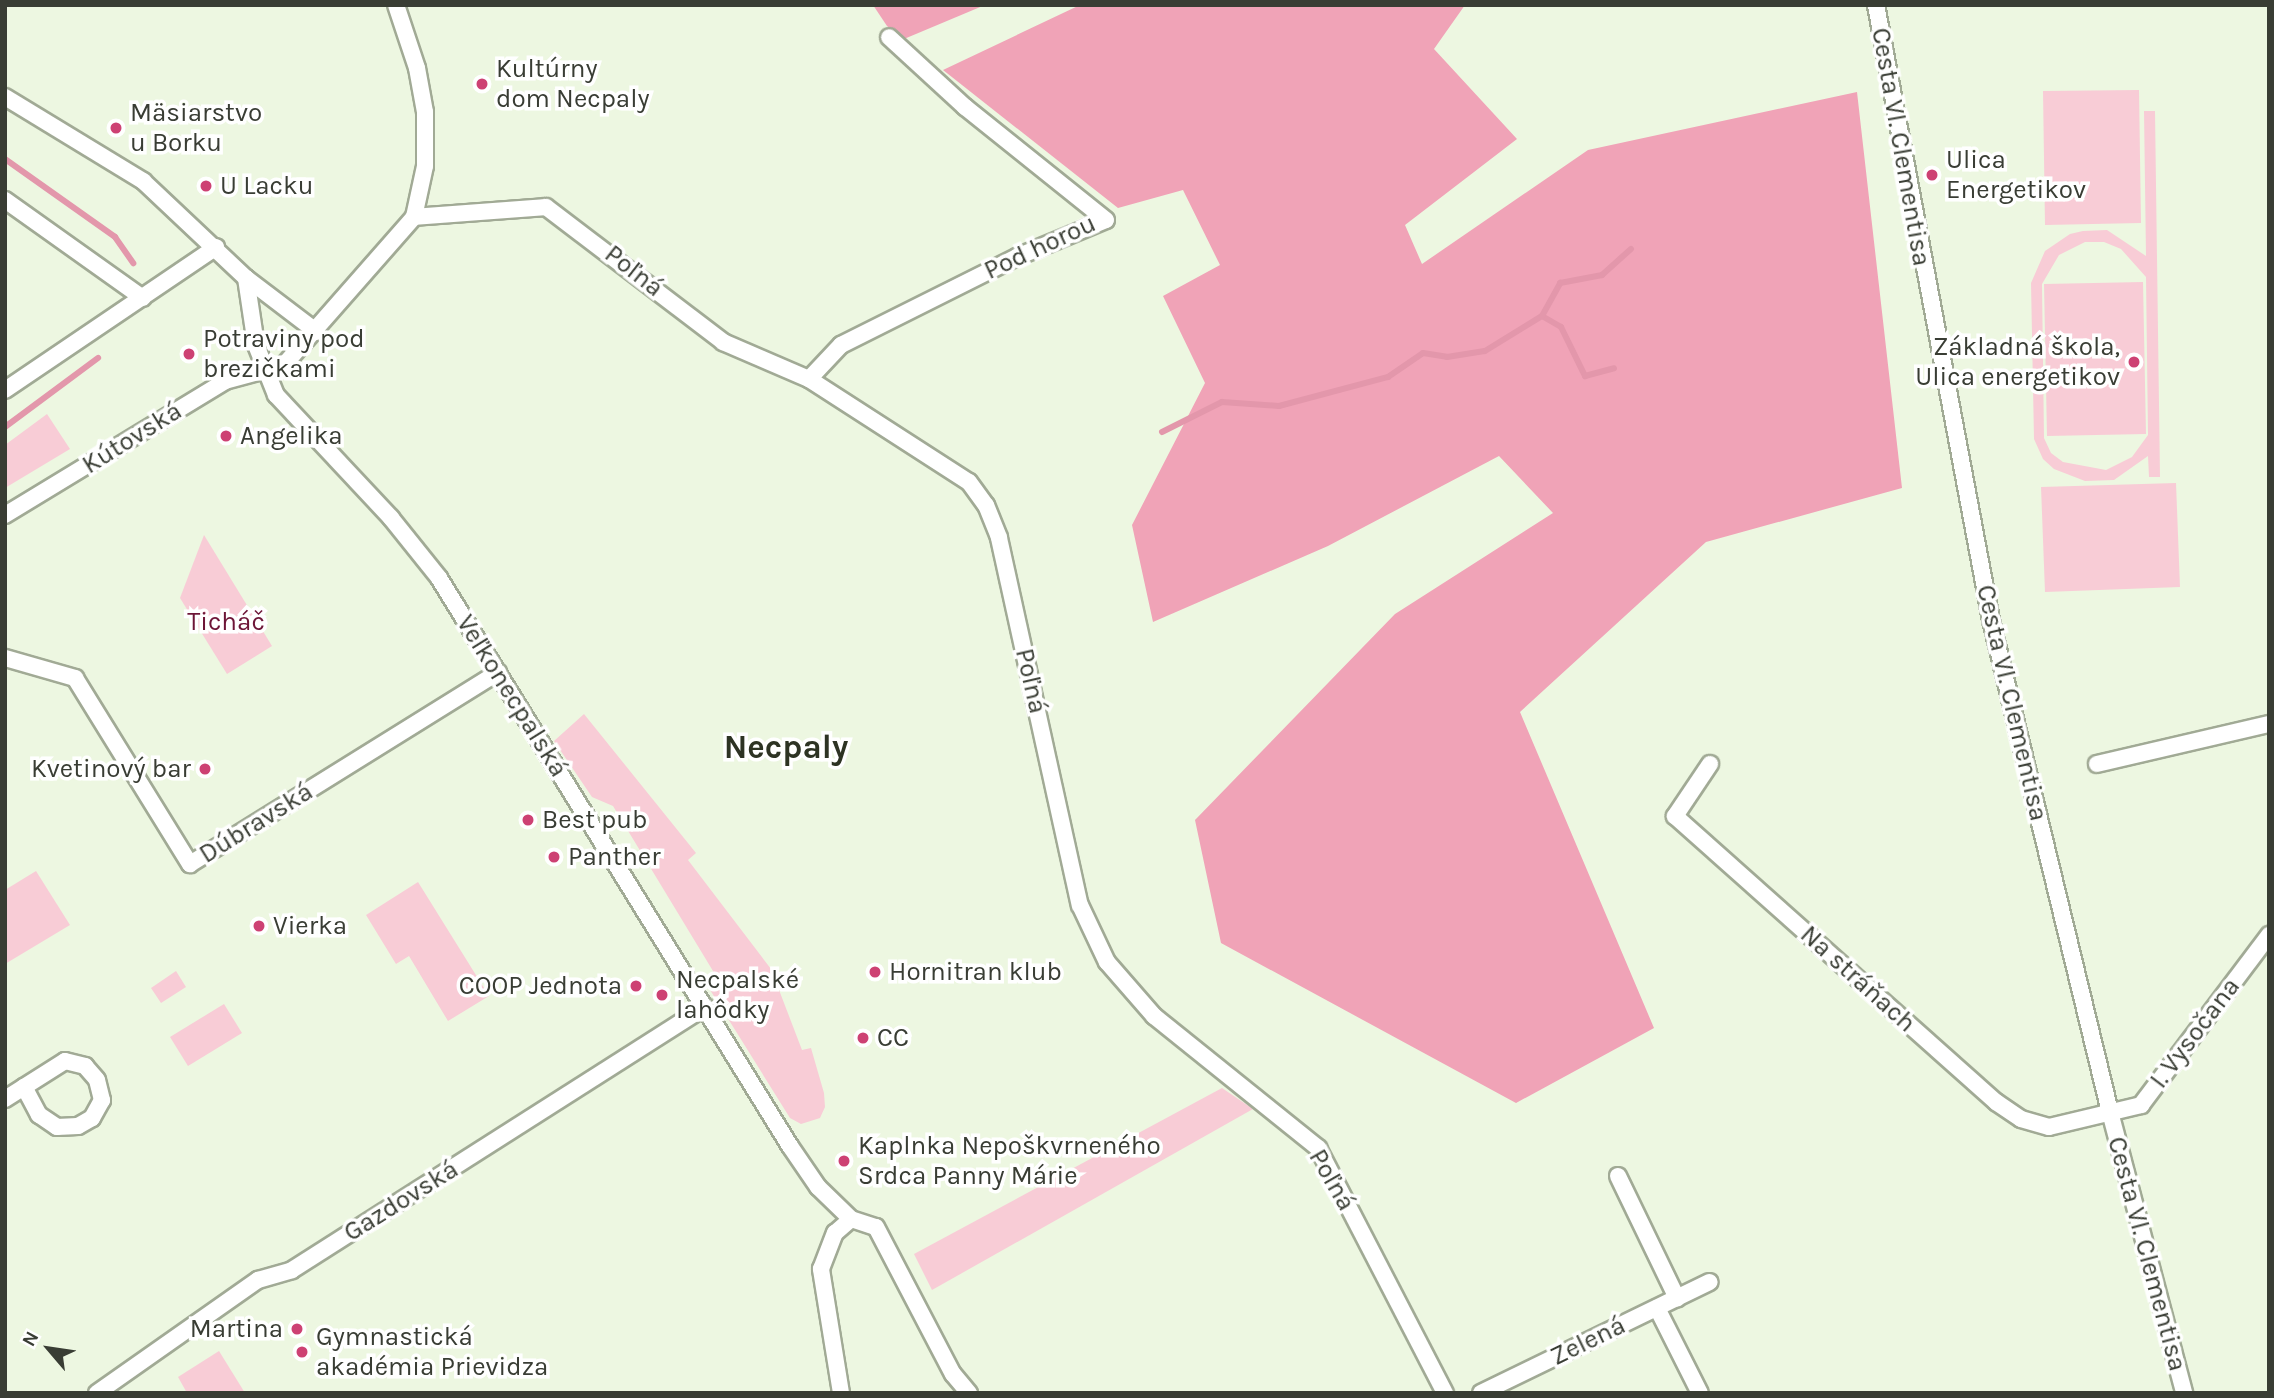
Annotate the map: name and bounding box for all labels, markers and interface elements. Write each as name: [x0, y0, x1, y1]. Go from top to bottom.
street label: Cesta Vl. Clementisa: [1865, 25, 1937, 269]
place label: Kultúrny dom Necpaly: [496, 53, 650, 114]
marker: Kultúrny dom Necpaly: [474, 76, 490, 92]
place label: Mäsiarstvo u Borku: [130, 97, 262, 158]
marker: Mäsiarstvo u Borku: [108, 120, 124, 136]
place label: Ulica Energetikov: [1946, 144, 2086, 206]
marker: Ulica Energetikov: [1924, 167, 1940, 183]
place label: U Lacku: [220, 170, 313, 202]
marker: U Lacku: [198, 178, 214, 194]
street label: Pod horou: [979, 208, 1101, 286]
street label: Poľná: [598, 238, 670, 304]
place label: Potraviny pod brezičkami: [203, 323, 365, 384]
place label: Základná škola, Ulica energetikov: [1915, 331, 2120, 392]
marker: Potraviny pod brezičkami: [181, 346, 197, 362]
marker: Základná škola, Ulica energetikov: [2126, 354, 2142, 370]
street label: Kútovská: [77, 395, 187, 481]
place label: Angelika: [240, 420, 343, 452]
marker: Angelika: [218, 428, 234, 444]
street label: Cesta Vl. Clementisa: [1970, 582, 2054, 824]
park label: Ticháč: [187, 606, 265, 638]
street label: Veľkonecpalská: [450, 609, 574, 783]
street label: Poľná: [1008, 645, 1054, 717]
district label: Necpaly: [724, 728, 848, 768]
place label: Kvetinový bar: [31, 753, 191, 785]
marker: Kvetinový bar: [197, 761, 213, 777]
street label: Dúbravská: [194, 776, 318, 870]
place label: Best pub: [542, 804, 647, 836]
marker: Best pub: [520, 812, 536, 828]
place label: Panther: [568, 841, 661, 873]
marker: Panther: [546, 849, 562, 865]
place label: Vierka: [273, 910, 347, 942]
marker: Vierka: [251, 918, 267, 934]
street label: Na stráňach: [1794, 919, 1922, 1039]
place label: Hornitran klub: [889, 956, 1062, 988]
place label: Necpalské lahôdky: [676, 964, 799, 1026]
marker: Hornitran klub: [867, 964, 883, 980]
place label: COOP Jednota: [459, 970, 622, 1002]
street label: I. Vysočana: [2143, 972, 2247, 1094]
marker: COOP Jednota: [628, 978, 644, 994]
marker: Necpalské lahôdky: [654, 987, 670, 1003]
place label: CC: [877, 1022, 909, 1054]
marker: CC: [855, 1030, 871, 1046]
place label: Kaplnka Nepoškvrneného Srdca Panny Márie: [858, 1130, 1161, 1192]
street label: Cesta Vl. Clementisa: [2101, 1133, 2193, 1375]
street label: Poľná: [1302, 1144, 1362, 1216]
marker: Kaplnka Nepoškvrneného Srdca Panny Márie: [836, 1153, 852, 1169]
street label: Gazdovská: [338, 1154, 464, 1248]
street label: Zelená: [1545, 1310, 1631, 1372]
place label: Martina: [190, 1313, 283, 1345]
north arrow: [14, 1314, 84, 1384]
marker: Martina: [289, 1321, 305, 1337]
place label: Gymnastická akadémia Prievidza: [316, 1321, 548, 1382]
text: N: [18, 1328, 44, 1350]
marker: Gymnastická akadémia Prievidza: [294, 1344, 310, 1360]

